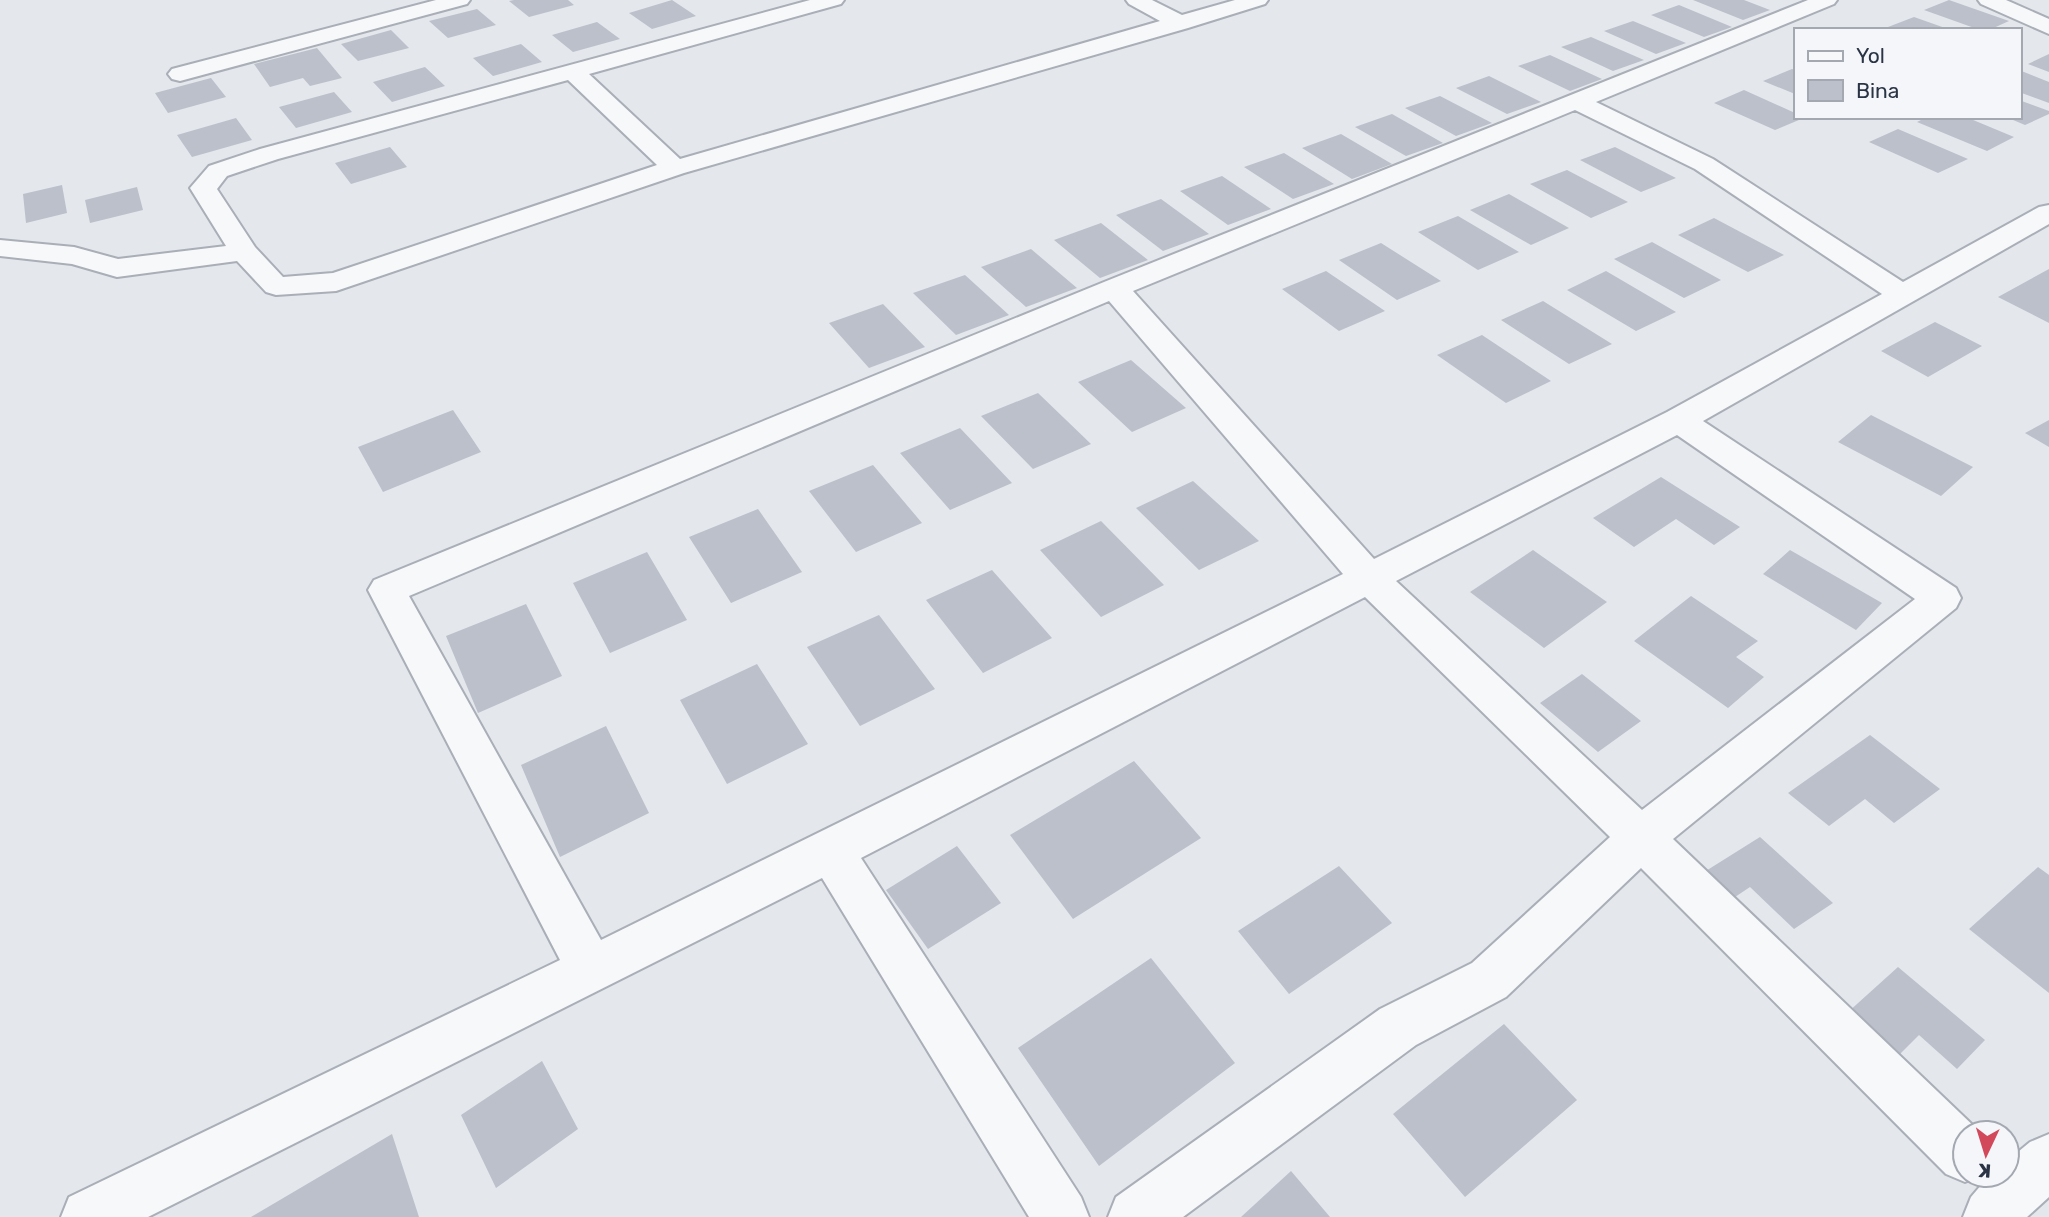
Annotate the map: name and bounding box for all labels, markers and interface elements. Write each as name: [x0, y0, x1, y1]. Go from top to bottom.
legend: [1794, 28, 2021, 119]
text: Yol: [1856, 43, 1885, 68]
text: Bina: [1856, 78, 1899, 103]
north arrow: [1951, 1119, 2021, 1189]
text: K: [1977, 1159, 1992, 1182]

